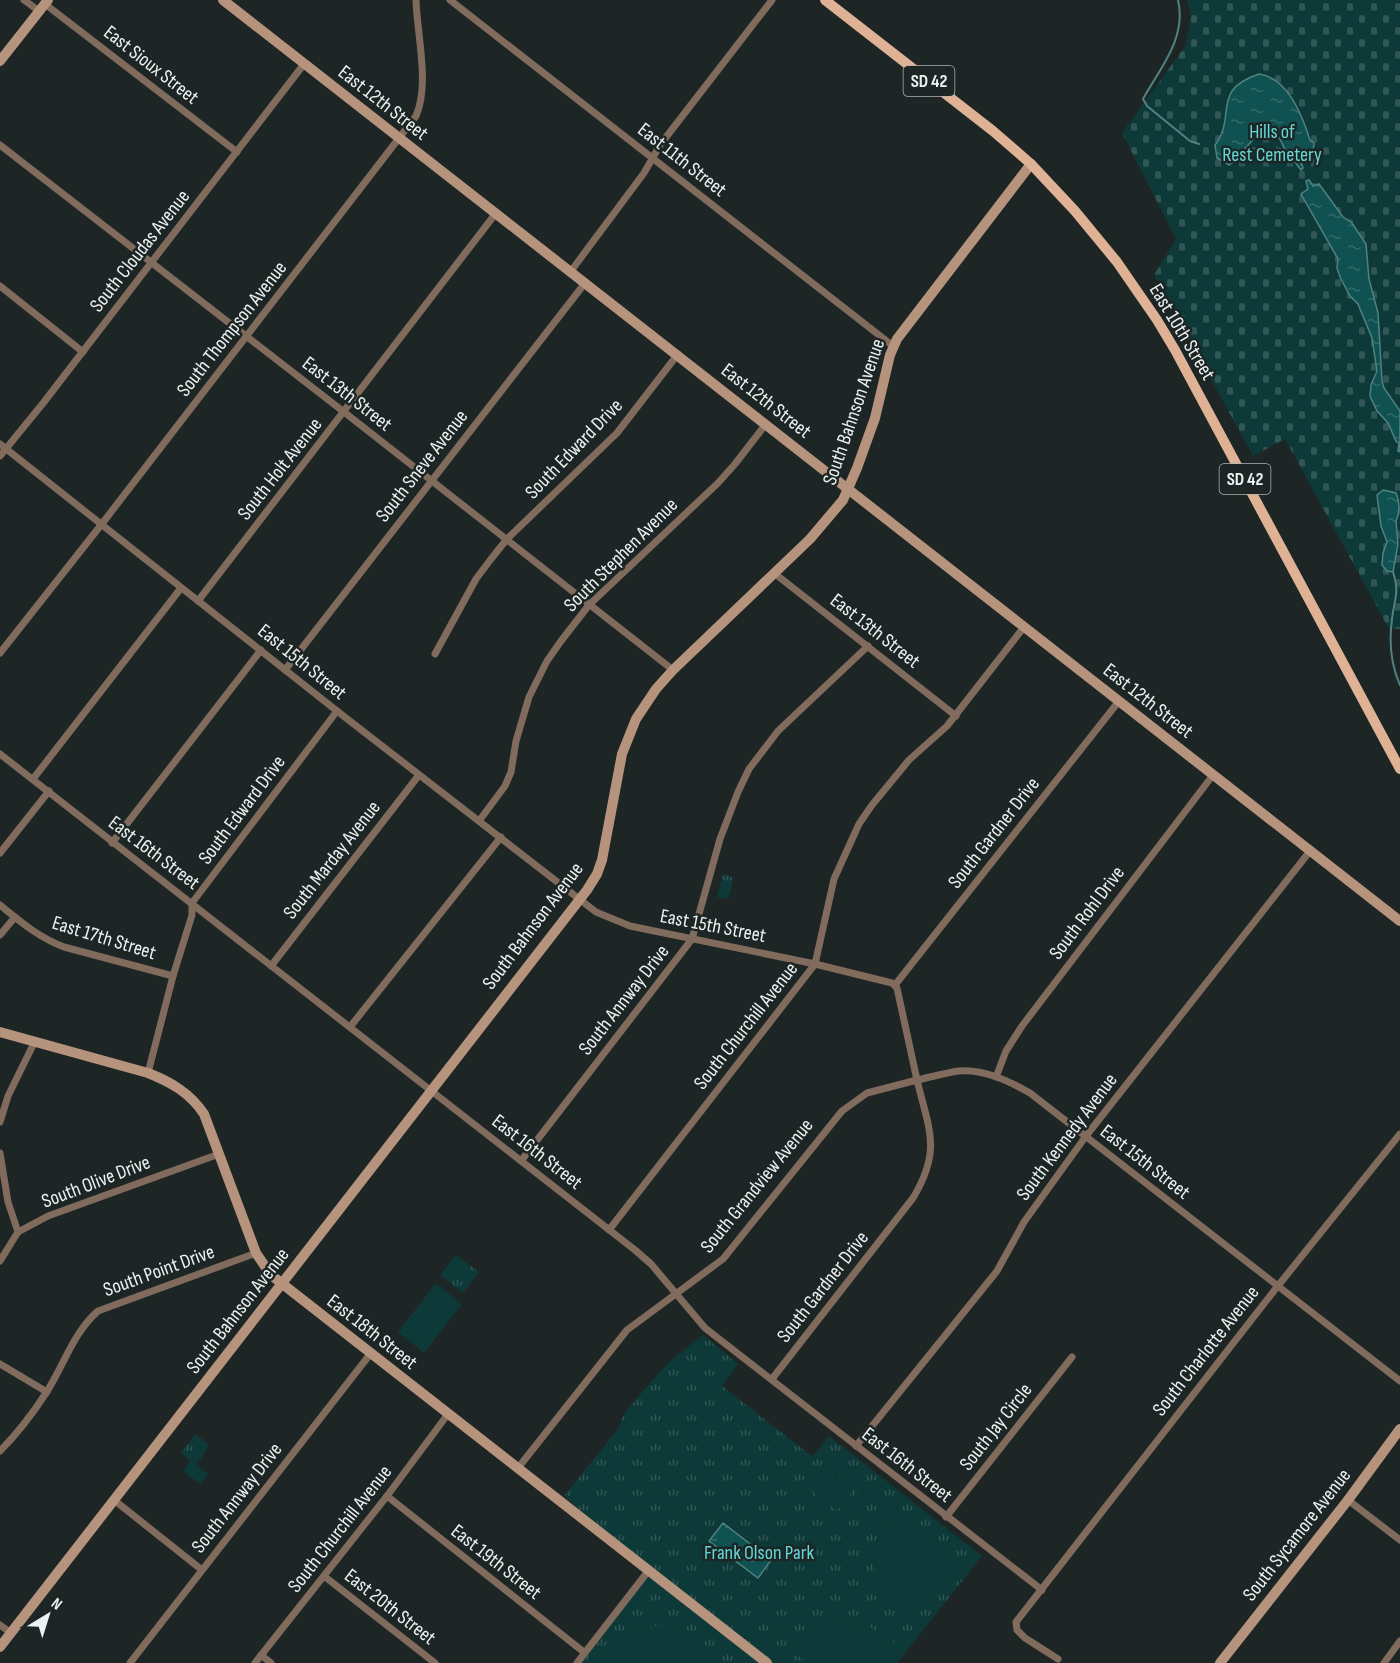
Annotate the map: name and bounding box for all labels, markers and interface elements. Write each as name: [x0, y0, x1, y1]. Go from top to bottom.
street label: East Sioux Street: [99, 20, 203, 110]
street label: East 12th Street: [333, 60, 433, 146]
road number: SD 42: [904, 66, 954, 96]
street label: East 11th Street: [633, 118, 731, 202]
park label: Hills of Rest Cemetery: [1222, 120, 1322, 167]
street label: South Cloudas Avenue: [85, 185, 195, 317]
street label: South Thompson Avenue: [172, 257, 292, 401]
street label: East 10th Street: [1144, 280, 1220, 384]
street label: South Bahnson Avenue: [818, 336, 890, 488]
street label: East 13th Street: [297, 351, 397, 437]
street label: East 12th Street: [716, 358, 816, 444]
street label: South Edward Drive: [520, 394, 628, 504]
street label: South Sneve Avenue: [371, 405, 473, 527]
street label: South Holt Avenue: [233, 413, 327, 525]
road number: SD 42: [1220, 464, 1270, 494]
street label: South Stephen Avenue: [559, 493, 683, 617]
street label: East 13th Street: [825, 588, 925, 674]
street label: East 15th Street: [253, 619, 351, 705]
street label: East 12th Street: [1098, 658, 1198, 744]
street label: South Edward Drive: [193, 751, 291, 869]
street label: South Gardner Drive: [943, 772, 1045, 894]
street label: South Marday Avenue: [278, 796, 386, 924]
street label: East 16th Street: [104, 811, 204, 895]
street label: South Bahnson Avenue: [477, 858, 589, 994]
street label: South Rohl Drive: [1044, 862, 1130, 964]
street label: East 15th Street: [658, 904, 768, 948]
street label: East 17th Street: [49, 911, 159, 965]
street label: South Annway Drive: [573, 940, 675, 1060]
street label: South Churchill Avenue: [689, 958, 803, 1094]
street label: South Kennedy Avenue: [1011, 1069, 1123, 1205]
street label: East 16th Street: [487, 1109, 587, 1195]
street label: South Grandview Avenue: [695, 1114, 819, 1258]
street label: East 15th Street: [1095, 1120, 1195, 1204]
street label: South Olive Drive: [38, 1150, 154, 1214]
street label: South Gardner Drive: [772, 1226, 874, 1348]
street label: South Point Drive: [100, 1240, 218, 1302]
street label: South Bahnson Avenue: [181, 1243, 295, 1379]
street label: South Charlotte Avenue: [1148, 1281, 1264, 1421]
street label: East 18th Street: [322, 1289, 422, 1375]
street label: South Jay Circle: [954, 1379, 1038, 1475]
street label: East 16th Street: [857, 1422, 957, 1508]
street label: South Annway Drive: [186, 1438, 288, 1558]
street label: South Churchill Avenue: [283, 1461, 397, 1597]
street label: South Sycamore Avenue: [1238, 1464, 1356, 1606]
street label: East 19th Street: [446, 1519, 546, 1605]
park label: Frank Olson Park: [704, 1541, 814, 1565]
street label: East 20th Street: [340, 1564, 440, 1650]
north arrow: [18, 1585, 78, 1645]
text: N: [47, 1594, 66, 1614]

